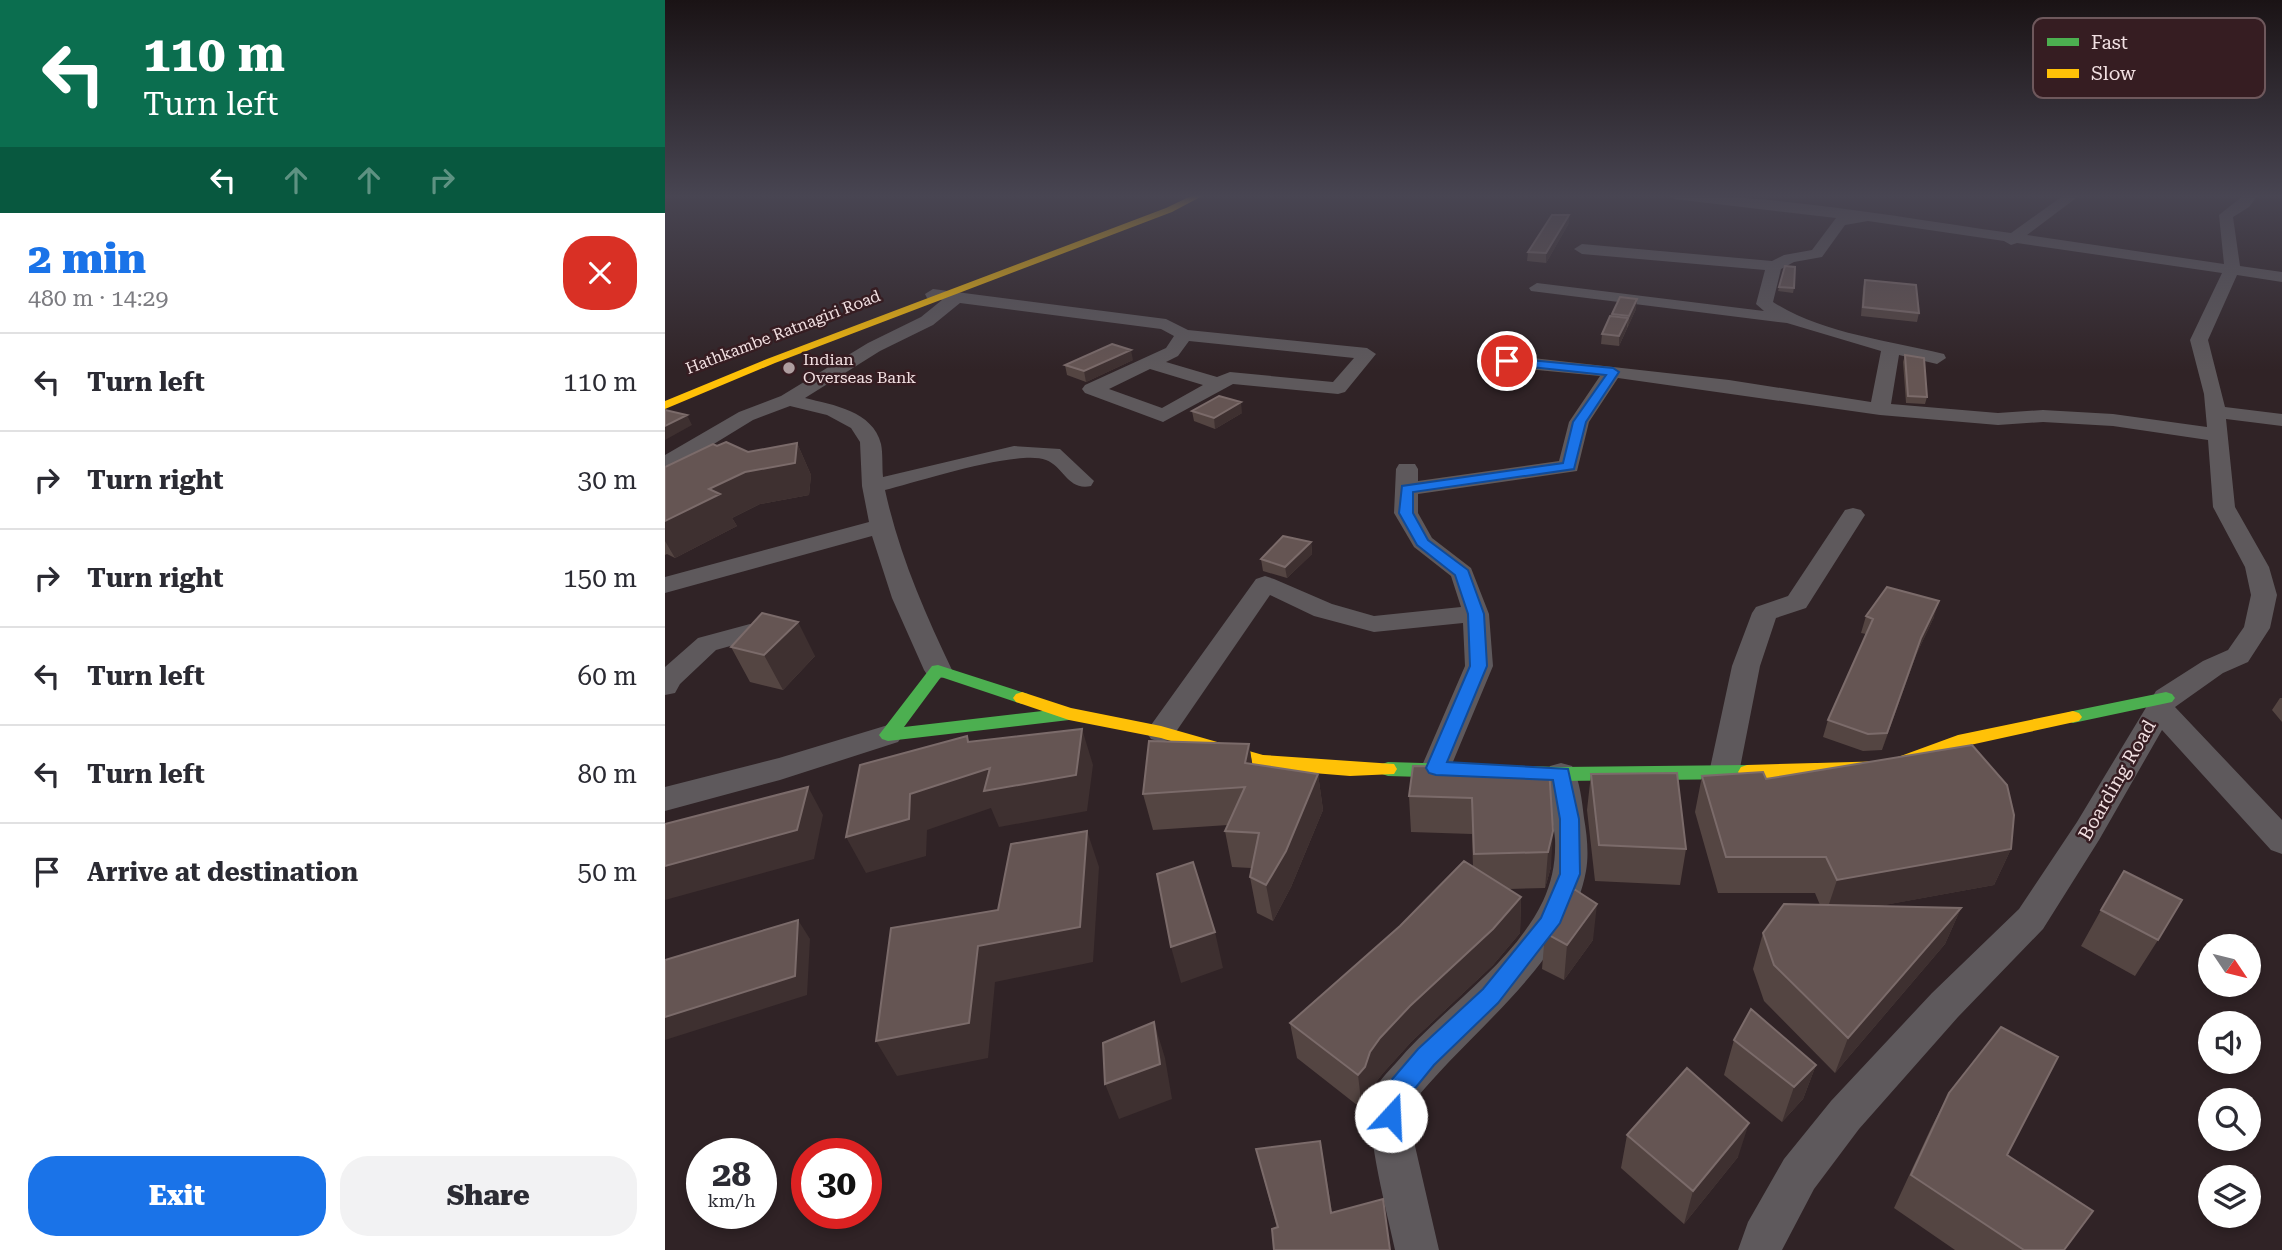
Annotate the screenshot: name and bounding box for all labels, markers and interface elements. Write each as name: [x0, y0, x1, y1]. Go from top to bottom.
legend: [2033, 18, 2265, 98]
text: 110 m: [143, 26, 285, 83]
icon: left: [28, 28, 119, 119]
text: Fast: [2091, 31, 2128, 54]
text: Slow: [2091, 62, 2136, 85]
text: Turn left: [143, 85, 278, 123]
icon: left: [204, 161, 242, 199]
icon: ahead: [277, 161, 315, 199]
icon: ahead: [350, 161, 388, 199]
icon: right: [423, 161, 461, 199]
text: 2 min: [28, 234, 146, 283]
button: close: [563, 236, 637, 310]
text: 480 m · 14:29: [28, 285, 168, 312]
street label: Hathkambe Ratnagiri Road: [683, 286, 883, 378]
pin: [1477, 331, 1537, 391]
icon: arrive: [1488, 342, 1526, 380]
place label: Indian Overseas Bank: [803, 350, 916, 387]
marker: Indian Overseas Bank: [781, 360, 797, 376]
icon: left: [28, 363, 66, 401]
text: Turn left: [87, 367, 205, 397]
text: 110 m: [563, 367, 637, 397]
icon: right: [28, 461, 66, 499]
text: Turn right: [87, 465, 223, 495]
text: 30 m: [578, 465, 637, 495]
icon: right: [28, 559, 66, 597]
text: Turn right: [87, 563, 223, 593]
text: 150 m: [563, 563, 637, 593]
icon: left: [28, 657, 66, 695]
text: Turn left: [87, 661, 205, 691]
text: 60 m: [578, 661, 637, 691]
street label: Boarding Road: [2073, 716, 2161, 844]
icon: left: [28, 755, 66, 793]
text: Turn left: [87, 759, 205, 789]
text: 80 m: [578, 759, 637, 789]
icon: arrive: [28, 853, 66, 891]
text: Arrive at destination: [87, 857, 358, 887]
text: 50 m: [578, 857, 637, 887]
north arrow: [2198, 934, 2261, 998]
map controls: [2198, 934, 2261, 1228]
button: sound: [2198, 1011, 2261, 1074]
position arrow: [1354, 1079, 1428, 1153]
button: search: [2198, 1088, 2261, 1151]
speed limit sign: 30: [791, 1138, 882, 1229]
text: 28: [712, 1154, 751, 1195]
button: Exit: [28, 1156, 326, 1236]
button: Share: [340, 1156, 637, 1236]
button: layers: [2198, 1165, 2261, 1228]
text: km/h: [707, 1190, 756, 1211]

